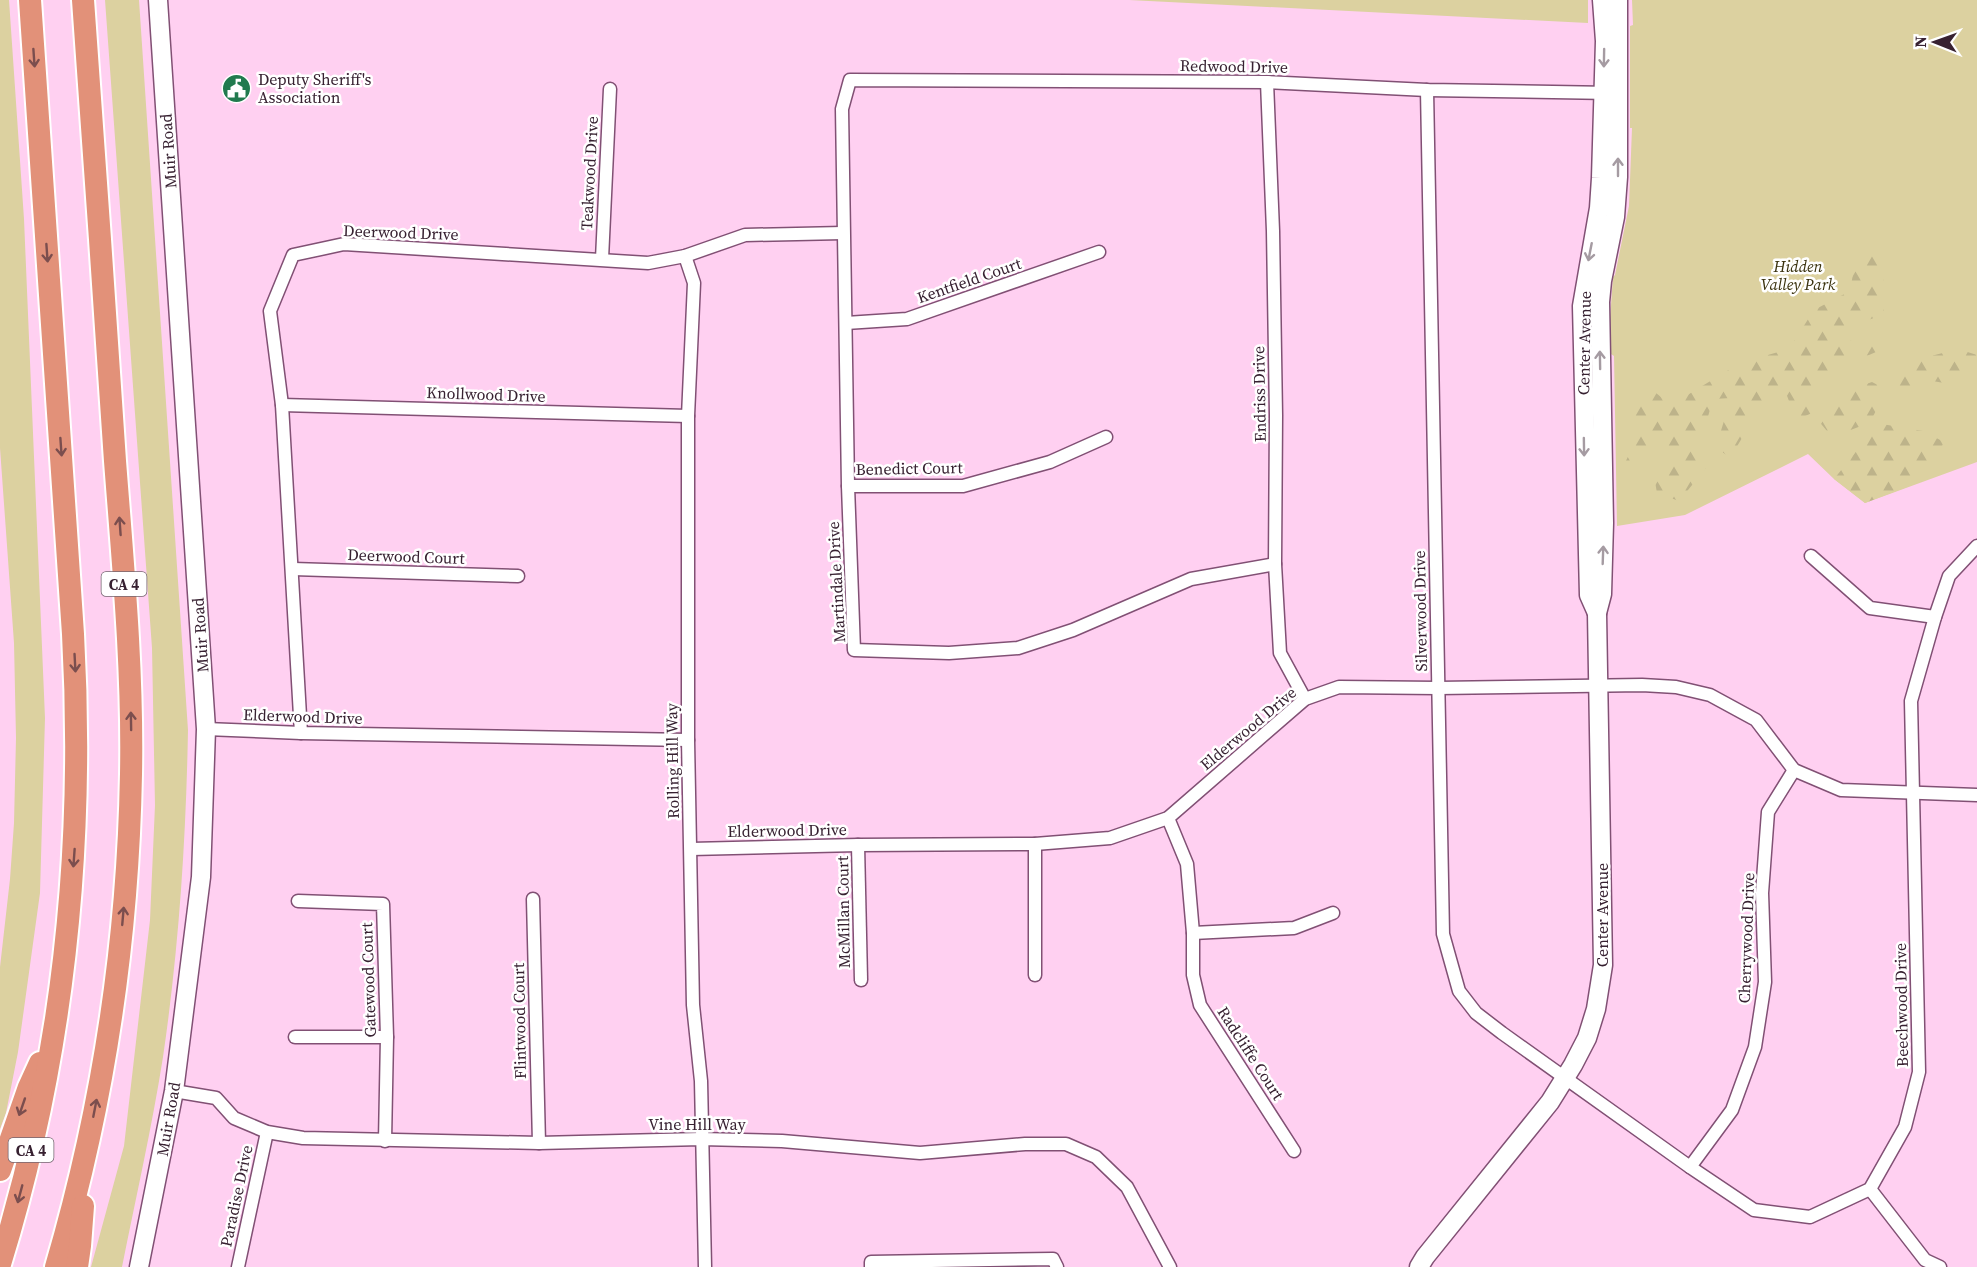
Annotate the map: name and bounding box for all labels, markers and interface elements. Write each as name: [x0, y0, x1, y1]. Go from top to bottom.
north arrow: [1905, 12, 1965, 72]
text: N: [1909, 35, 1931, 48]
one-way arrow: [28, 48, 39, 68]
one-way arrow: [1598, 48, 1610, 68]
street label: Redwood Drive: [1180, 54, 1288, 78]
place label: Deputy Sheriff's Association: [258, 68, 371, 108]
public building icon: Deputy Sheriff's Association: [221, 72, 253, 104]
street label: Muir Road: [154, 113, 182, 189]
street label: Teakwood Drive: [575, 115, 603, 231]
one-way arrow: [1612, 157, 1624, 177]
street label: Deerwood Drive: [343, 219, 459, 245]
one-way arrow: [42, 242, 53, 262]
one-way arrow: [1584, 242, 1595, 262]
street label: Kentfield Court: [914, 252, 1025, 308]
park label: Hidden Valley Park: [1761, 255, 1836, 295]
street label: Center Avenue: [1572, 291, 1596, 395]
street label: Endriss Drive: [1247, 346, 1271, 442]
one-way arrow: [1594, 351, 1606, 371]
street label: Knollwood Drive: [426, 381, 546, 407]
one-way arrow: [1578, 436, 1590, 456]
one-way arrow: [55, 437, 66, 457]
street label: Benedict Court: [855, 456, 963, 480]
one-way arrow: [114, 517, 125, 537]
street label: Martindale Drive: [822, 521, 850, 643]
street label: Deerwood Court: [347, 543, 466, 569]
one-way arrow: [1598, 546, 1609, 566]
street label: Silverwood Drive: [1408, 550, 1432, 672]
road number: CA 4: [102, 572, 146, 596]
street label: Muir Road: [186, 597, 214, 673]
one-way arrow: [69, 652, 80, 672]
street label: Elderwood Drive: [1195, 681, 1301, 775]
street label: Rolling Hill Way: [660, 702, 684, 819]
street label: Elderwood Drive: [243, 703, 363, 729]
one-way arrow: [125, 711, 137, 731]
street label: Elderwood Drive: [727, 818, 847, 842]
one-way arrow: [68, 847, 79, 867]
street label: McMillan Court: [831, 855, 855, 968]
street label: Center Avenue: [1591, 863, 1613, 967]
street label: Cherrywood Drive: [1733, 872, 1759, 1004]
one-way arrow: [118, 906, 129, 926]
street label: Gatewood Court: [355, 921, 381, 1038]
street label: Beechwood Drive: [1889, 943, 1913, 1067]
street label: Flintwood Court: [507, 962, 531, 1079]
street label: Radcliffe Court: [1213, 1002, 1290, 1105]
street label: Muir Road: [151, 1080, 185, 1158]
one-way arrow: [15, 1097, 26, 1116]
one-way arrow: [90, 1099, 101, 1119]
street label: Vine Hill Way: [648, 1113, 746, 1135]
road number: CA 4: [9, 1138, 54, 1162]
street label: Paradise Drive: [214, 1143, 258, 1249]
one-way arrow: [13, 1185, 25, 1204]

